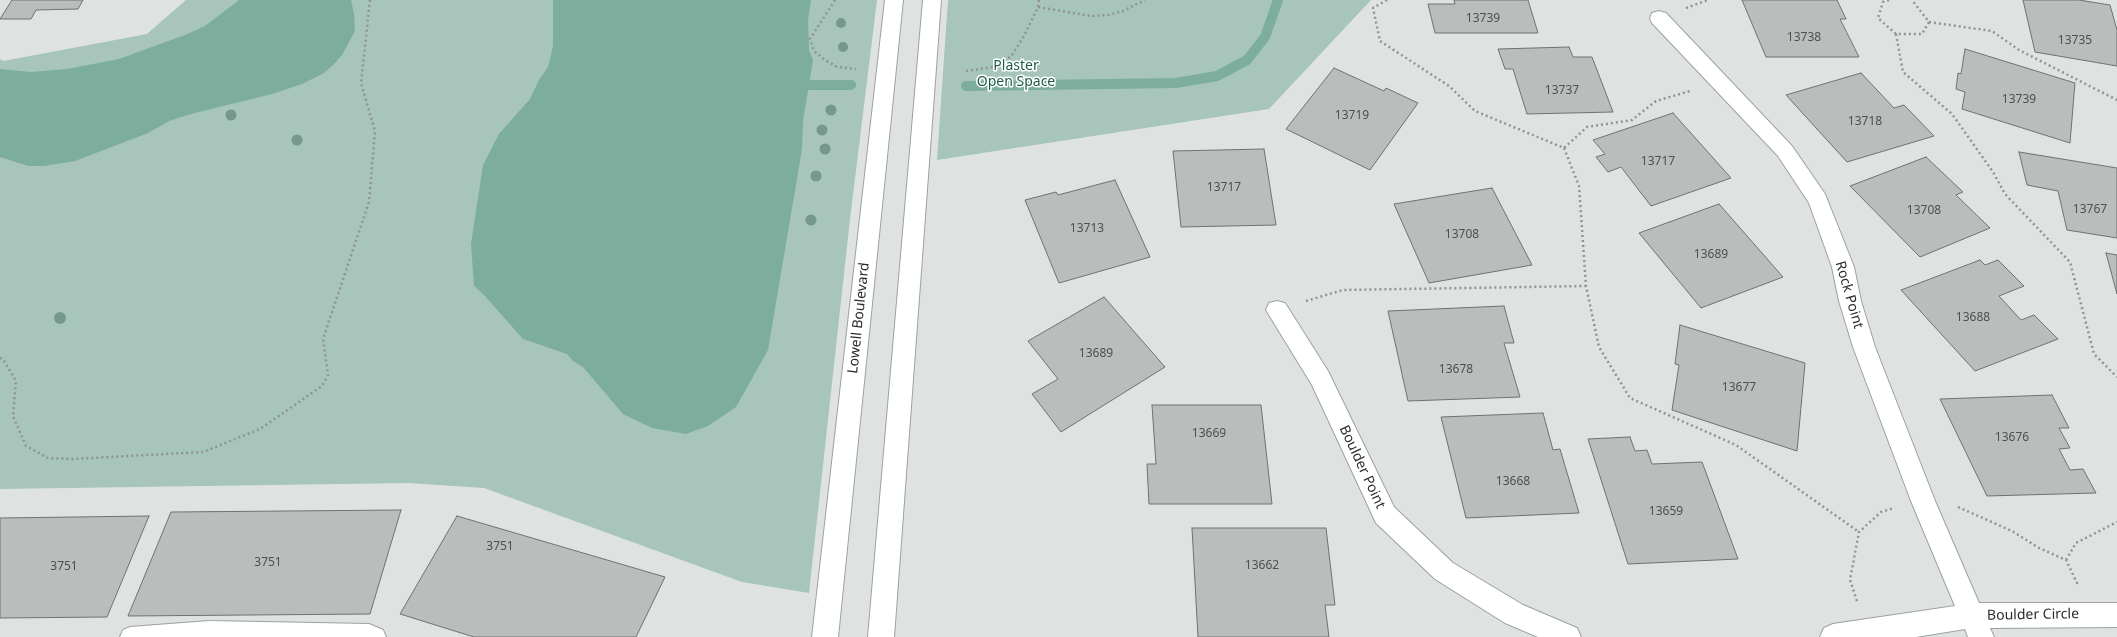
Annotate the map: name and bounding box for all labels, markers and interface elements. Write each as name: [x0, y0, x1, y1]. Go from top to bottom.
house number: 13739: [1466, 12, 1500, 26]
house number: 13738: [1787, 31, 1821, 45]
house number: 13735: [2058, 34, 2092, 48]
park label: Plaster Open Space: [977, 58, 1055, 90]
house number: 13737: [1545, 84, 1579, 98]
house number: 13739: [2002, 93, 2036, 107]
house number: 13719: [1335, 109, 1369, 123]
house number: 13718: [1848, 115, 1882, 129]
house number: 13717: [1641, 155, 1675, 169]
house number: 13717: [1207, 181, 1241, 195]
house number: 13767: [2073, 203, 2107, 217]
house number: 13708: [1907, 204, 1941, 218]
house number: 13713: [1070, 222, 1104, 236]
house number: 13708: [1445, 228, 1479, 242]
house number: 13689: [1694, 248, 1728, 262]
street label: Rock Point: [1831, 259, 1867, 331]
street label: Lowell Boulevard: [845, 262, 873, 374]
house number: 13688: [1956, 311, 1990, 325]
house number: 13689: [1079, 347, 1113, 361]
house number: 13678: [1439, 363, 1473, 377]
house number: 13677: [1722, 381, 1756, 395]
street label: Boulder Point: [1335, 423, 1389, 511]
house number: 13669: [1192, 427, 1226, 441]
house number: 13676: [1995, 431, 2029, 445]
house number: 13668: [1496, 475, 1530, 489]
house number: 13659: [1649, 505, 1683, 519]
house number: 3751: [486, 540, 514, 554]
house number: 3751: [254, 556, 282, 570]
house number: 13662: [1245, 559, 1279, 573]
house number: 3751: [50, 560, 78, 574]
street label: Boulder Circle: [1987, 606, 2079, 624]

